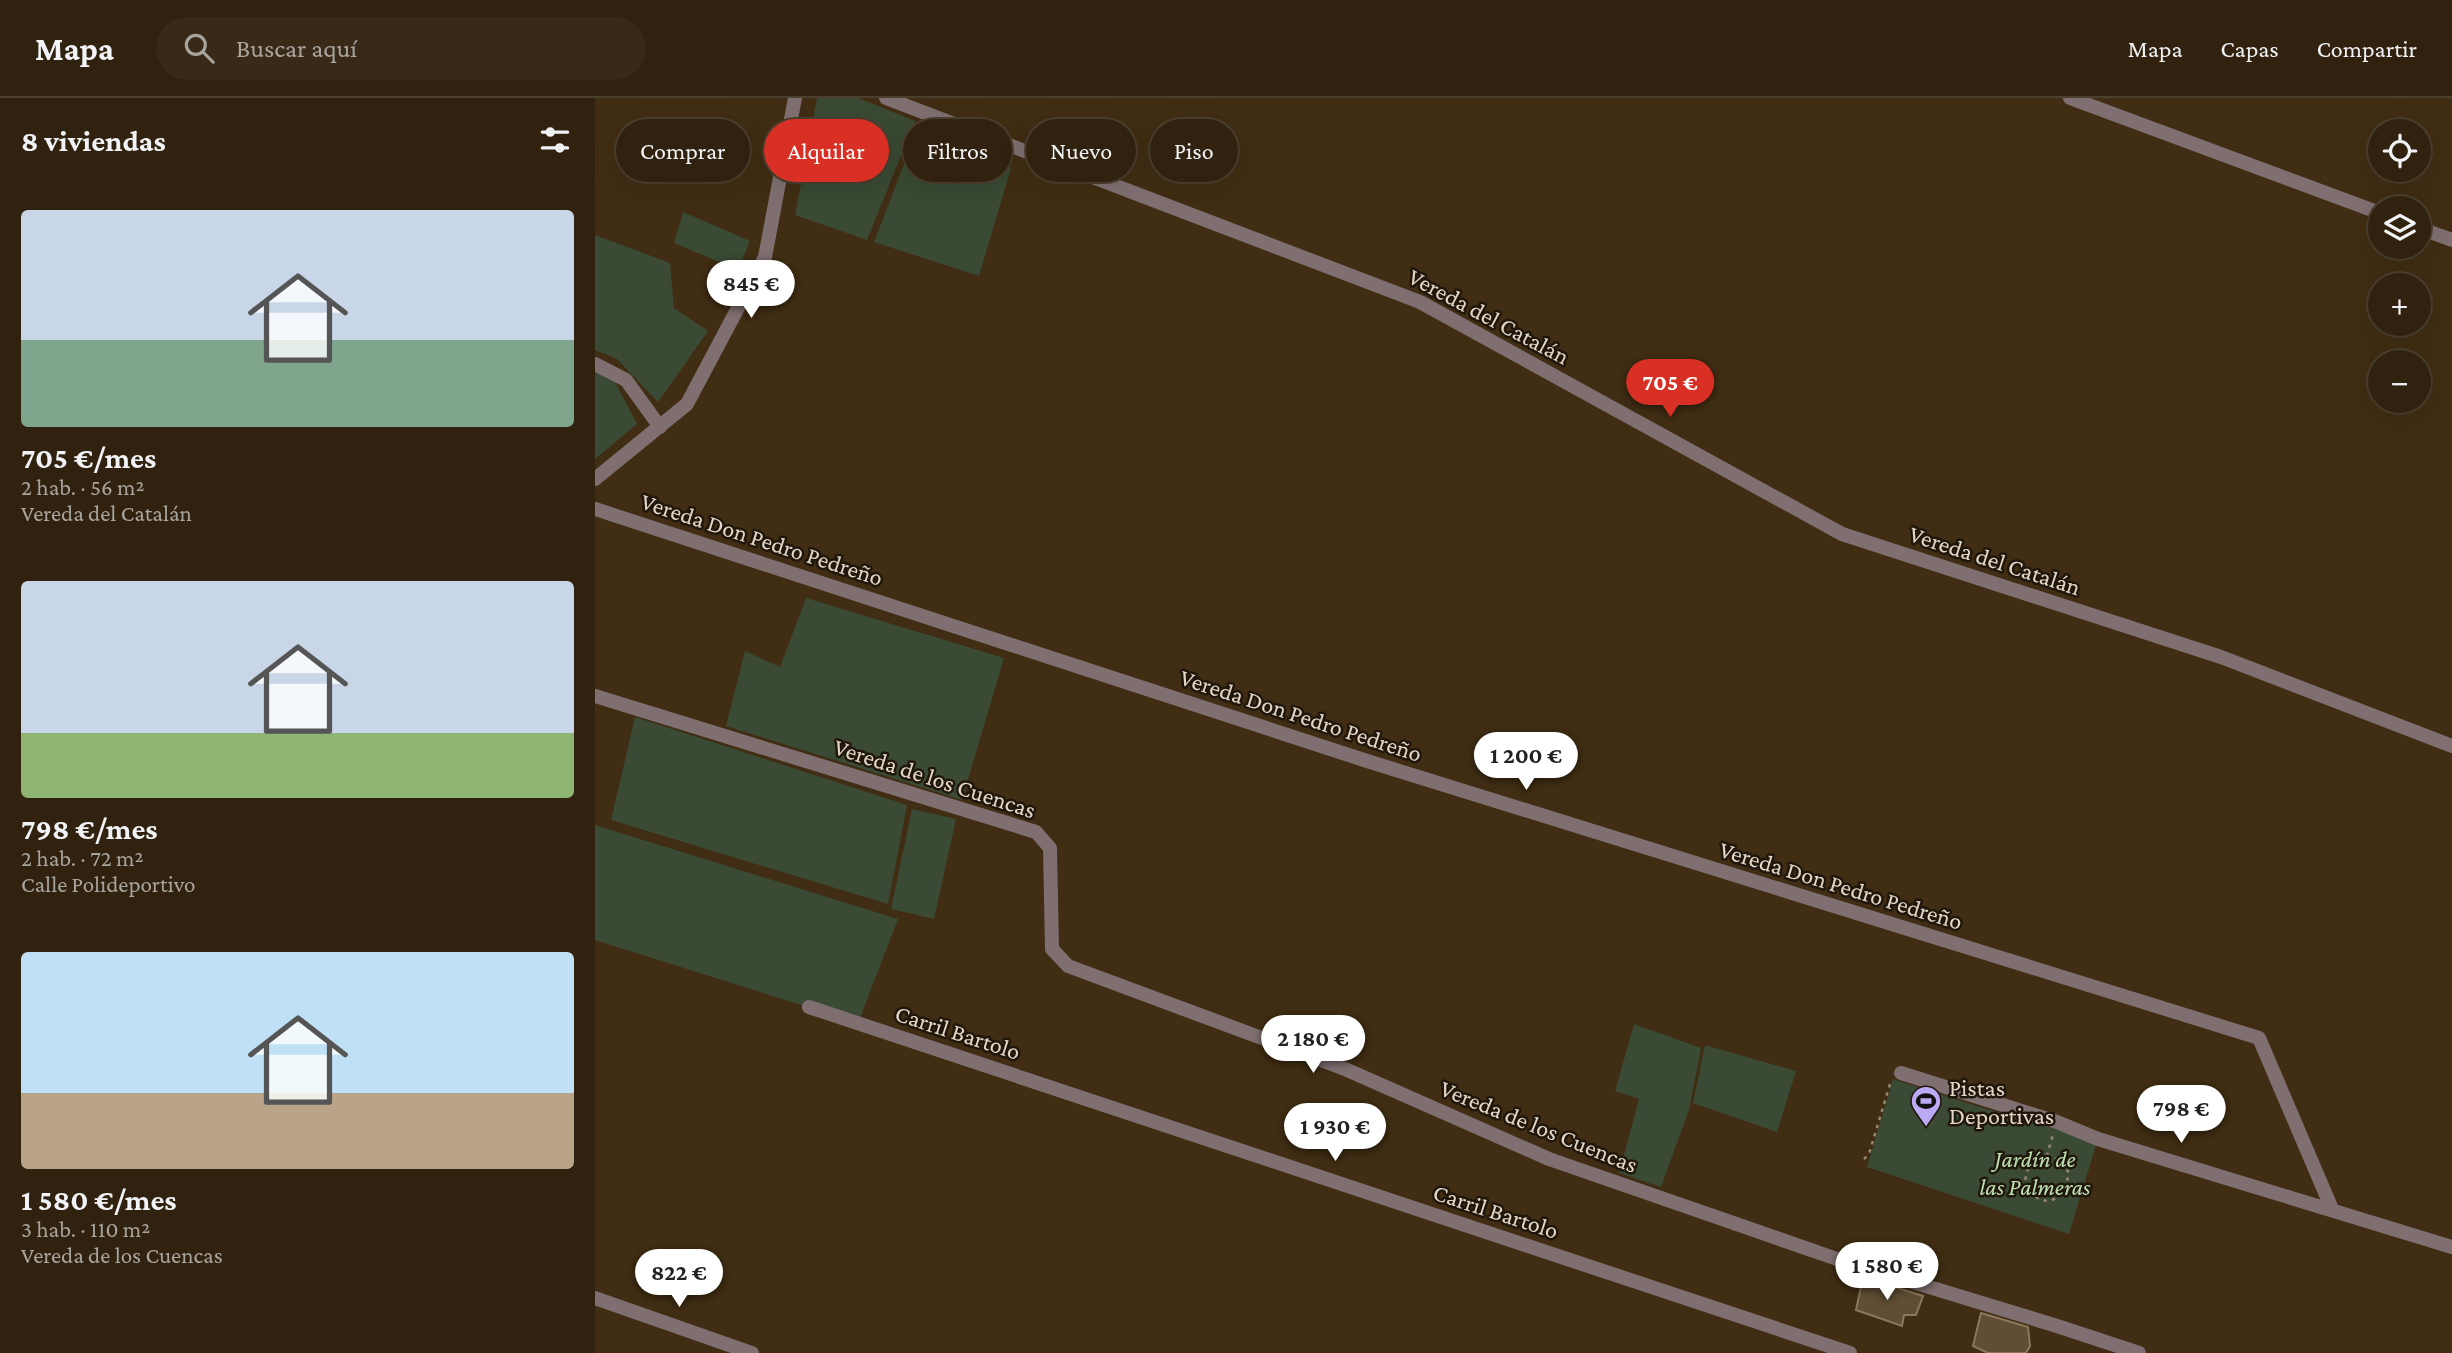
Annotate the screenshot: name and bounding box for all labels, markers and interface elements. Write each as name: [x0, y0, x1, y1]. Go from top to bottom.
search box: [156, 17, 646, 80]
icon: search: [180, 29, 218, 67]
text: Mapa: [35, 30, 114, 67]
text: Buscar aquí: [236, 34, 357, 63]
text: Mapa: [2128, 35, 2183, 62]
text: Capas: [2221, 35, 2279, 62]
text: Compartir: [2317, 35, 2417, 62]
chip: Comprar: [616, 119, 750, 182]
chip: Alquilar: [764, 119, 889, 182]
chip: Filtros: [903, 119, 1012, 182]
chip: Nuevo: [1026, 119, 1136, 182]
chip: Piso: [1150, 119, 1238, 182]
map controls: [2368, 119, 2431, 413]
button: locate: [2368, 119, 2431, 182]
icon: filters: [536, 121, 574, 159]
text: 8 viviendas: [21, 124, 166, 157]
button: layers: [2368, 196, 2431, 259]
icon: home: [235, 255, 361, 381]
pin: 845 €: [702, 260, 800, 320]
street label: Vereda del Catalán: [1404, 262, 1574, 370]
text: 845 €: [723, 270, 779, 296]
button: +: [2368, 273, 2431, 336]
button: −: [2368, 350, 2431, 413]
pin: 705 €: [1621, 360, 1719, 419]
text: 705 €: [1642, 369, 1698, 395]
text: 705 €/mes: [21, 441, 156, 474]
text: 2 hab. · 56 m²: [21, 474, 144, 500]
street label: Vereda Don Pedro Pedreño: [638, 487, 886, 591]
text: Vereda del Catalán: [21, 500, 192, 526]
street label: Vereda del Catalán: [1906, 520, 2084, 600]
icon: home: [235, 626, 361, 752]
street label: Vereda Don Pedro Pedreño: [1177, 663, 1425, 767]
pin: 1 200 €: [1461, 732, 1591, 792]
street label: Vereda de los Cuencas: [831, 733, 1039, 823]
text: 1 200 €: [1490, 742, 1562, 768]
text: 798 €/mes: [21, 812, 158, 845]
street label: Vereda Don Pedro Pedreño: [1716, 835, 1966, 935]
text: 2 hab. · 72 m²: [21, 845, 144, 871]
text: Calle Polideportivo: [21, 871, 195, 897]
icon: home: [235, 997, 361, 1123]
street label: Carril Bartolo: [892, 999, 1024, 1065]
pin: 2 180 €: [1248, 1016, 1378, 1075]
text: 2 180 €: [1277, 1025, 1349, 1051]
street label: Vereda de los Cuencas: [1436, 1074, 1642, 1178]
place label: Pistas Deportivas: [1949, 1074, 2054, 1129]
sports icon: Pistas Deportivas: [1909, 1084, 1943, 1128]
pin: 798 €: [2132, 1086, 2230, 1145]
text: 798 €: [2153, 1095, 2209, 1121]
pin: 1 930 €: [1270, 1104, 1400, 1163]
text: 1 930 €: [1300, 1113, 1370, 1139]
park label: Jardín de las Palmeras: [1979, 1145, 2091, 1200]
street label: Carril Bartolo: [1430, 1178, 1562, 1244]
text: 1 580 €/mes: [21, 1183, 177, 1216]
text: 3 hab. · 110 m²: [21, 1216, 150, 1242]
text: Vereda de los Cuencas: [21, 1242, 223, 1268]
pin: 1 580 €: [1822, 1242, 1952, 1302]
pin: 822 €: [630, 1250, 728, 1309]
text: 1 580 €: [1851, 1252, 1923, 1278]
text: 822 €: [651, 1259, 707, 1285]

